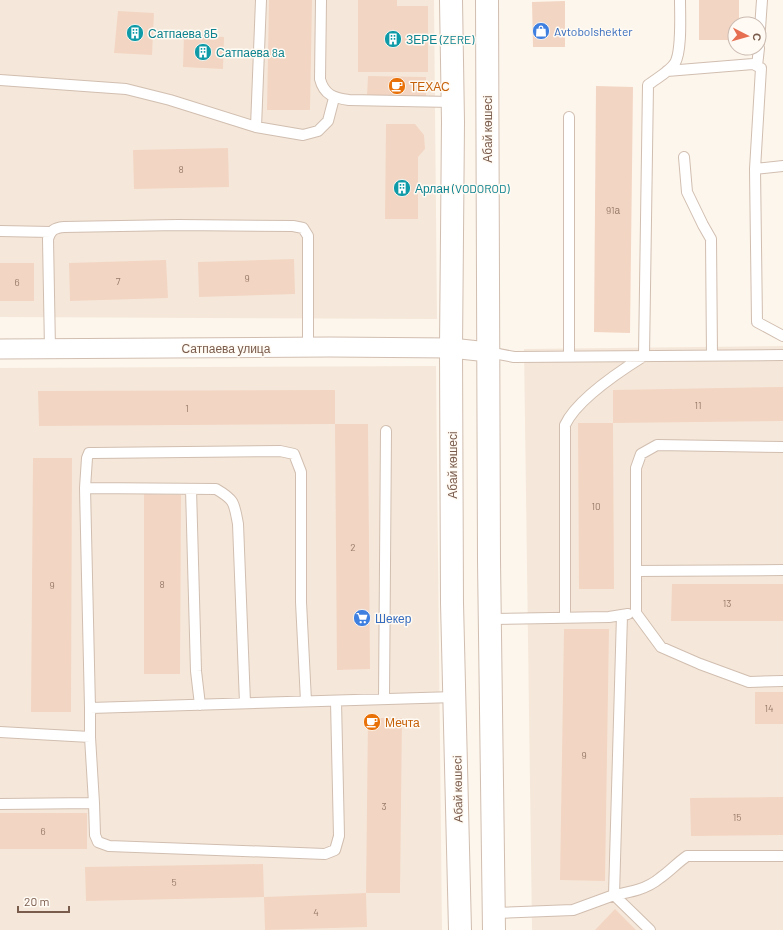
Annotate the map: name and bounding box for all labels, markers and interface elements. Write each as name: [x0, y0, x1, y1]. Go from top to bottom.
north arrow: [727, 16, 767, 56]
shop icon: Avtobolshekter: [531, 21, 551, 41]
building icon: Сатпаева 8Б: [125, 23, 145, 43]
place label: Avtobolshekter: [554, 24, 633, 38]
place label: Сатпаева 8Б: [148, 26, 218, 40]
building icon: ЗЕРЕ (ZERE): [383, 29, 403, 49]
place label: ЗЕРЕ (ZERE): [406, 32, 475, 46]
text: С: [751, 32, 764, 42]
building icon: Сатпаева 8а: [193, 42, 213, 62]
place label: Сатпаева 8а: [216, 45, 285, 59]
cafe icon: ТЕХАС: [387, 76, 407, 96]
place label: ТЕХАС: [410, 79, 450, 93]
street label: Абай көшесі: [480, 95, 494, 163]
house number: 8: [178, 163, 184, 175]
building icon: Арлан (VODOROD): [392, 178, 412, 198]
place label: Арлан (VODOROD): [415, 181, 510, 196]
house number: 91а: [606, 204, 620, 216]
house number: 9: [244, 272, 250, 284]
house number: 7: [116, 275, 121, 287]
house number: 6: [14, 276, 20, 288]
street label: Сатпаева улица: [182, 341, 271, 356]
house number: 11: [694, 399, 702, 411]
house number: 1: [185, 402, 189, 414]
street label: Абай көшесі: [445, 431, 459, 499]
house number: 10: [591, 500, 601, 512]
house number: 2: [350, 541, 356, 553]
house number: 8: [159, 578, 165, 590]
house number: 9: [49, 579, 55, 591]
house number: 13: [723, 597, 731, 609]
supermarket icon: Шекер: [352, 608, 372, 628]
place label: Шекер: [375, 611, 412, 626]
house number: 14: [764, 702, 774, 714]
cafe icon: Мечта: [362, 712, 382, 732]
place label: Мечта: [385, 715, 420, 729]
house number: 9: [581, 749, 587, 761]
street label: Абай көшесі: [449, 755, 465, 823]
house number: 3: [381, 800, 387, 812]
house number: 15: [733, 811, 741, 823]
house number: 6: [40, 825, 46, 837]
house number: 5: [171, 876, 177, 888]
scale bar: [18, 888, 69, 914]
text: 20 m: [24, 894, 50, 908]
house number: 4: [313, 906, 319, 918]

